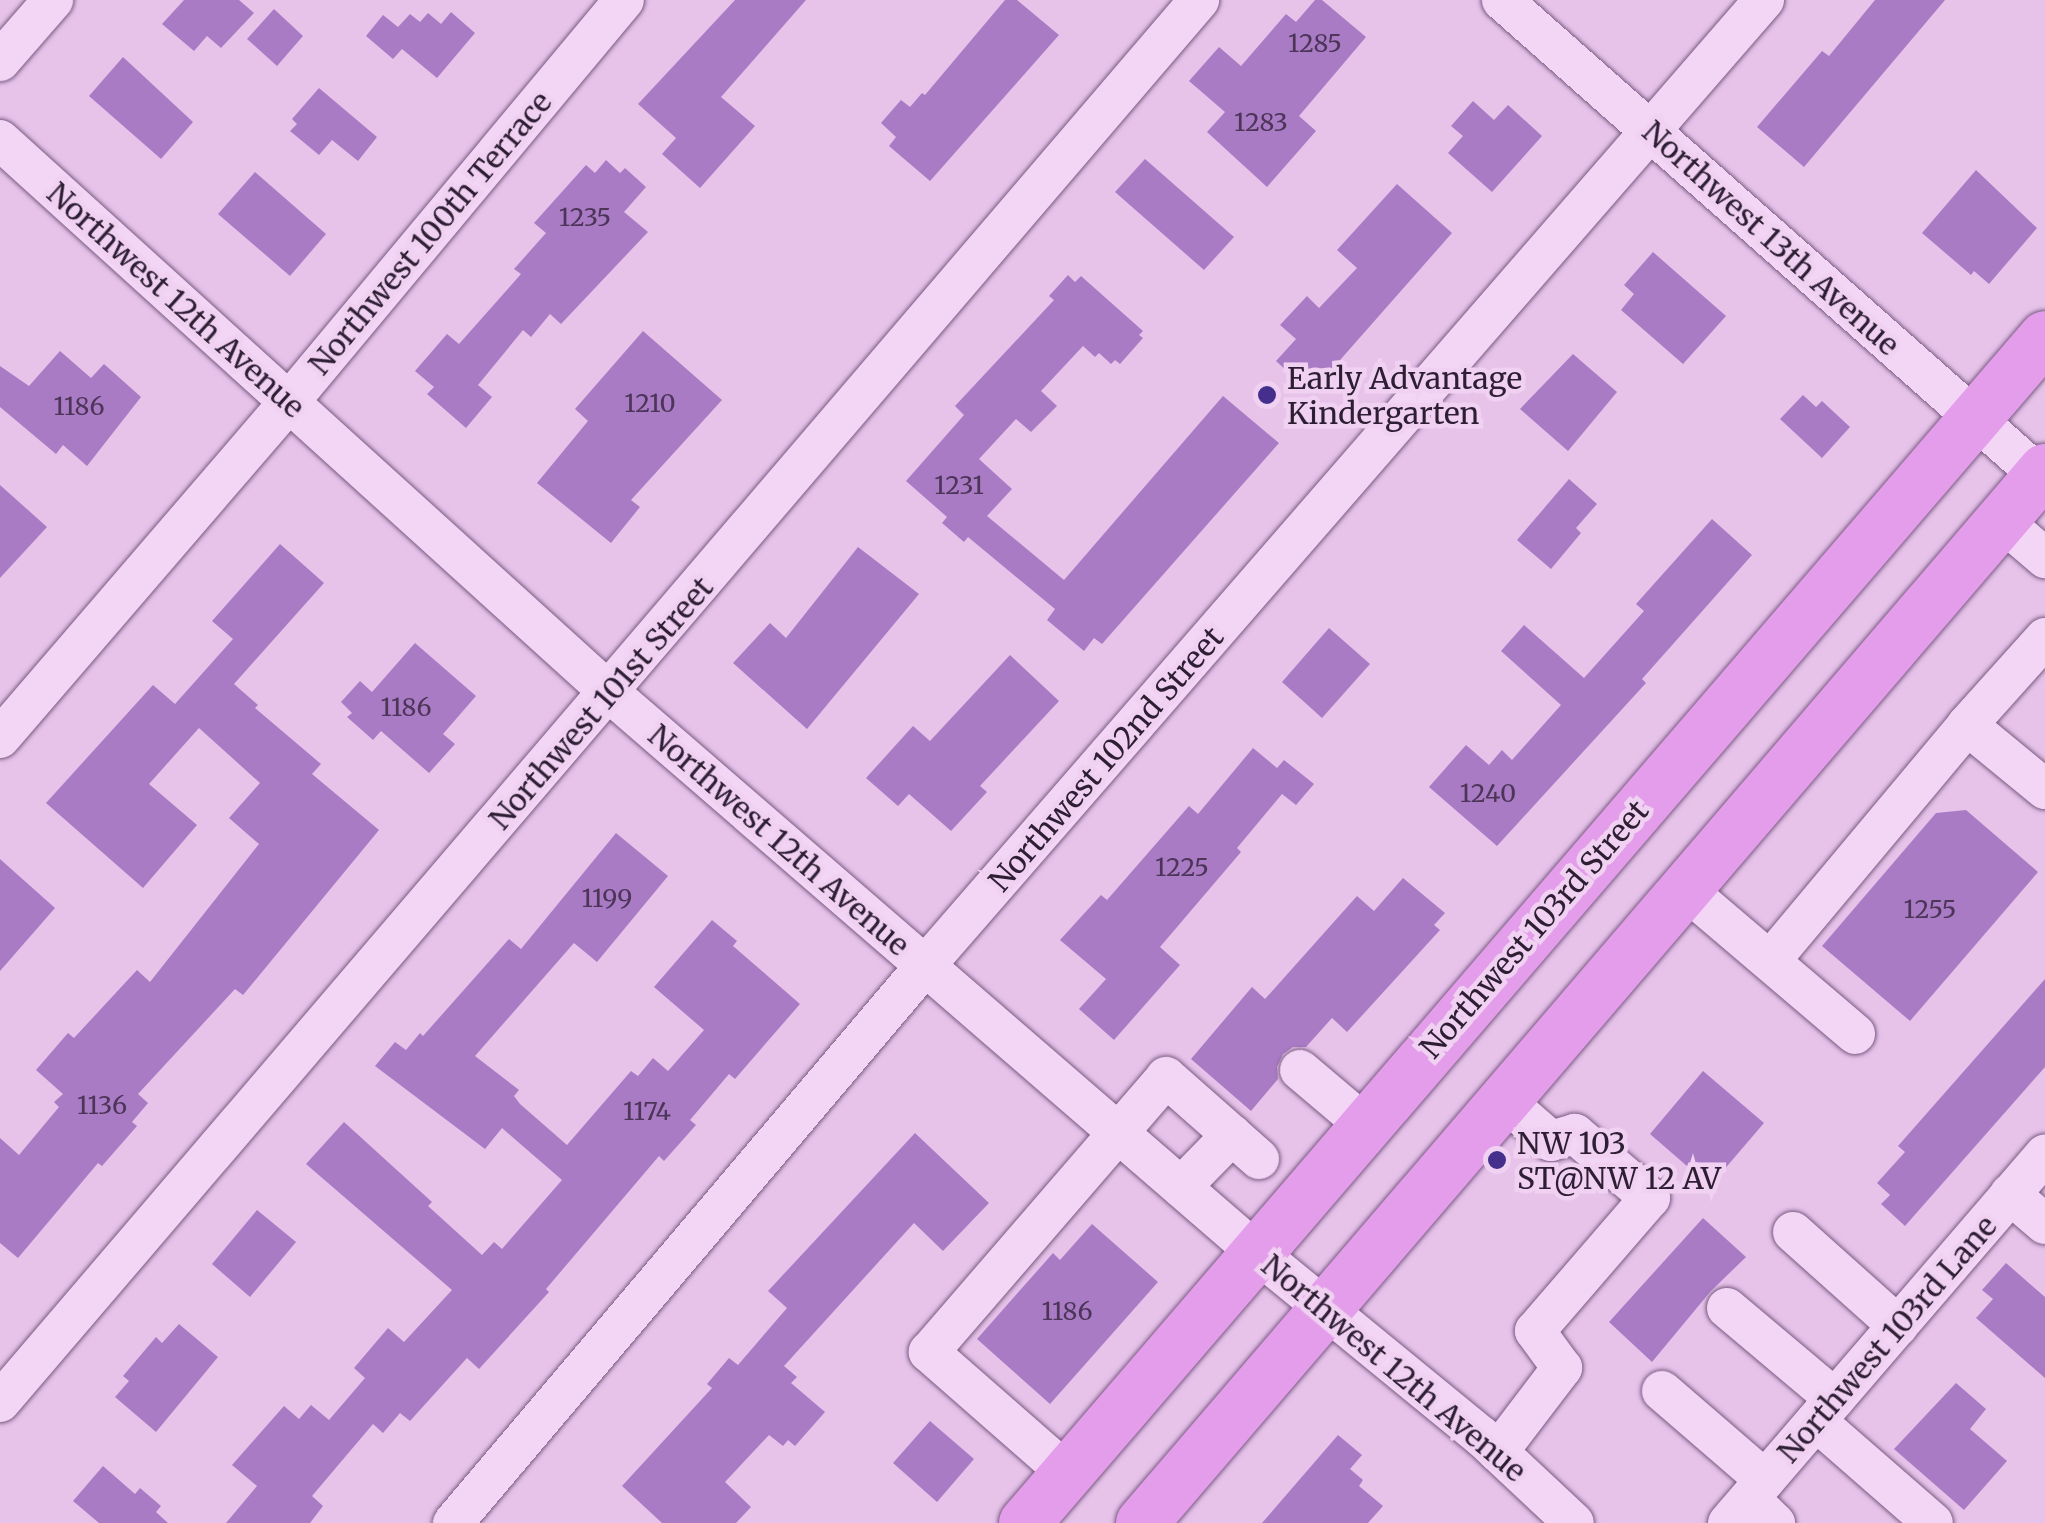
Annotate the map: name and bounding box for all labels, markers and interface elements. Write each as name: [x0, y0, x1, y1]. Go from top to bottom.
house number: 1285: [1288, 28, 1342, 58]
street label: Northwest 100th Terrace: [301, 84, 559, 382]
house number: 1283: [1234, 107, 1288, 137]
street label: Northwest 13th Avenue: [1635, 113, 1907, 363]
street label: Northwest 12th Avenue: [40, 175, 312, 425]
house number: 1235: [559, 202, 611, 232]
place label: Early Advantage Kindergarten: [1287, 360, 1522, 430]
marker: Early Advantage Kindergarten: [1256, 384, 1278, 406]
house number: 1210: [624, 388, 676, 418]
house number: 1186: [54, 391, 104, 421]
house number: 1231: [934, 470, 984, 500]
street label: Northwest 101st Street: [482, 569, 720, 837]
street label: Northwest 102nd Street: [981, 619, 1231, 899]
house number: 1186: [381, 692, 431, 722]
street label: Northwest 12th Avenue: [641, 717, 917, 963]
house number: 1240: [1460, 778, 1516, 808]
street label: Northwest 103rd Street: [1412, 793, 1656, 1065]
house number: 1225: [1155, 852, 1209, 882]
house number: 1199: [582, 883, 632, 913]
house number: 1255: [1904, 894, 1956, 924]
house number: 1136: [77, 1090, 127, 1120]
house number: 1174: [623, 1096, 671, 1126]
place label: NW 103 ST@NW 12 AV: [1517, 1125, 1721, 1196]
marker: NW 103 ST@NW 12 AV: [1486, 1149, 1508, 1171]
street label: Northwest 103rd Lane: [1770, 1208, 2004, 1470]
street label: Northwest 12th Avenue: [1255, 1247, 1533, 1489]
house number: 1186: [1042, 1296, 1092, 1326]

